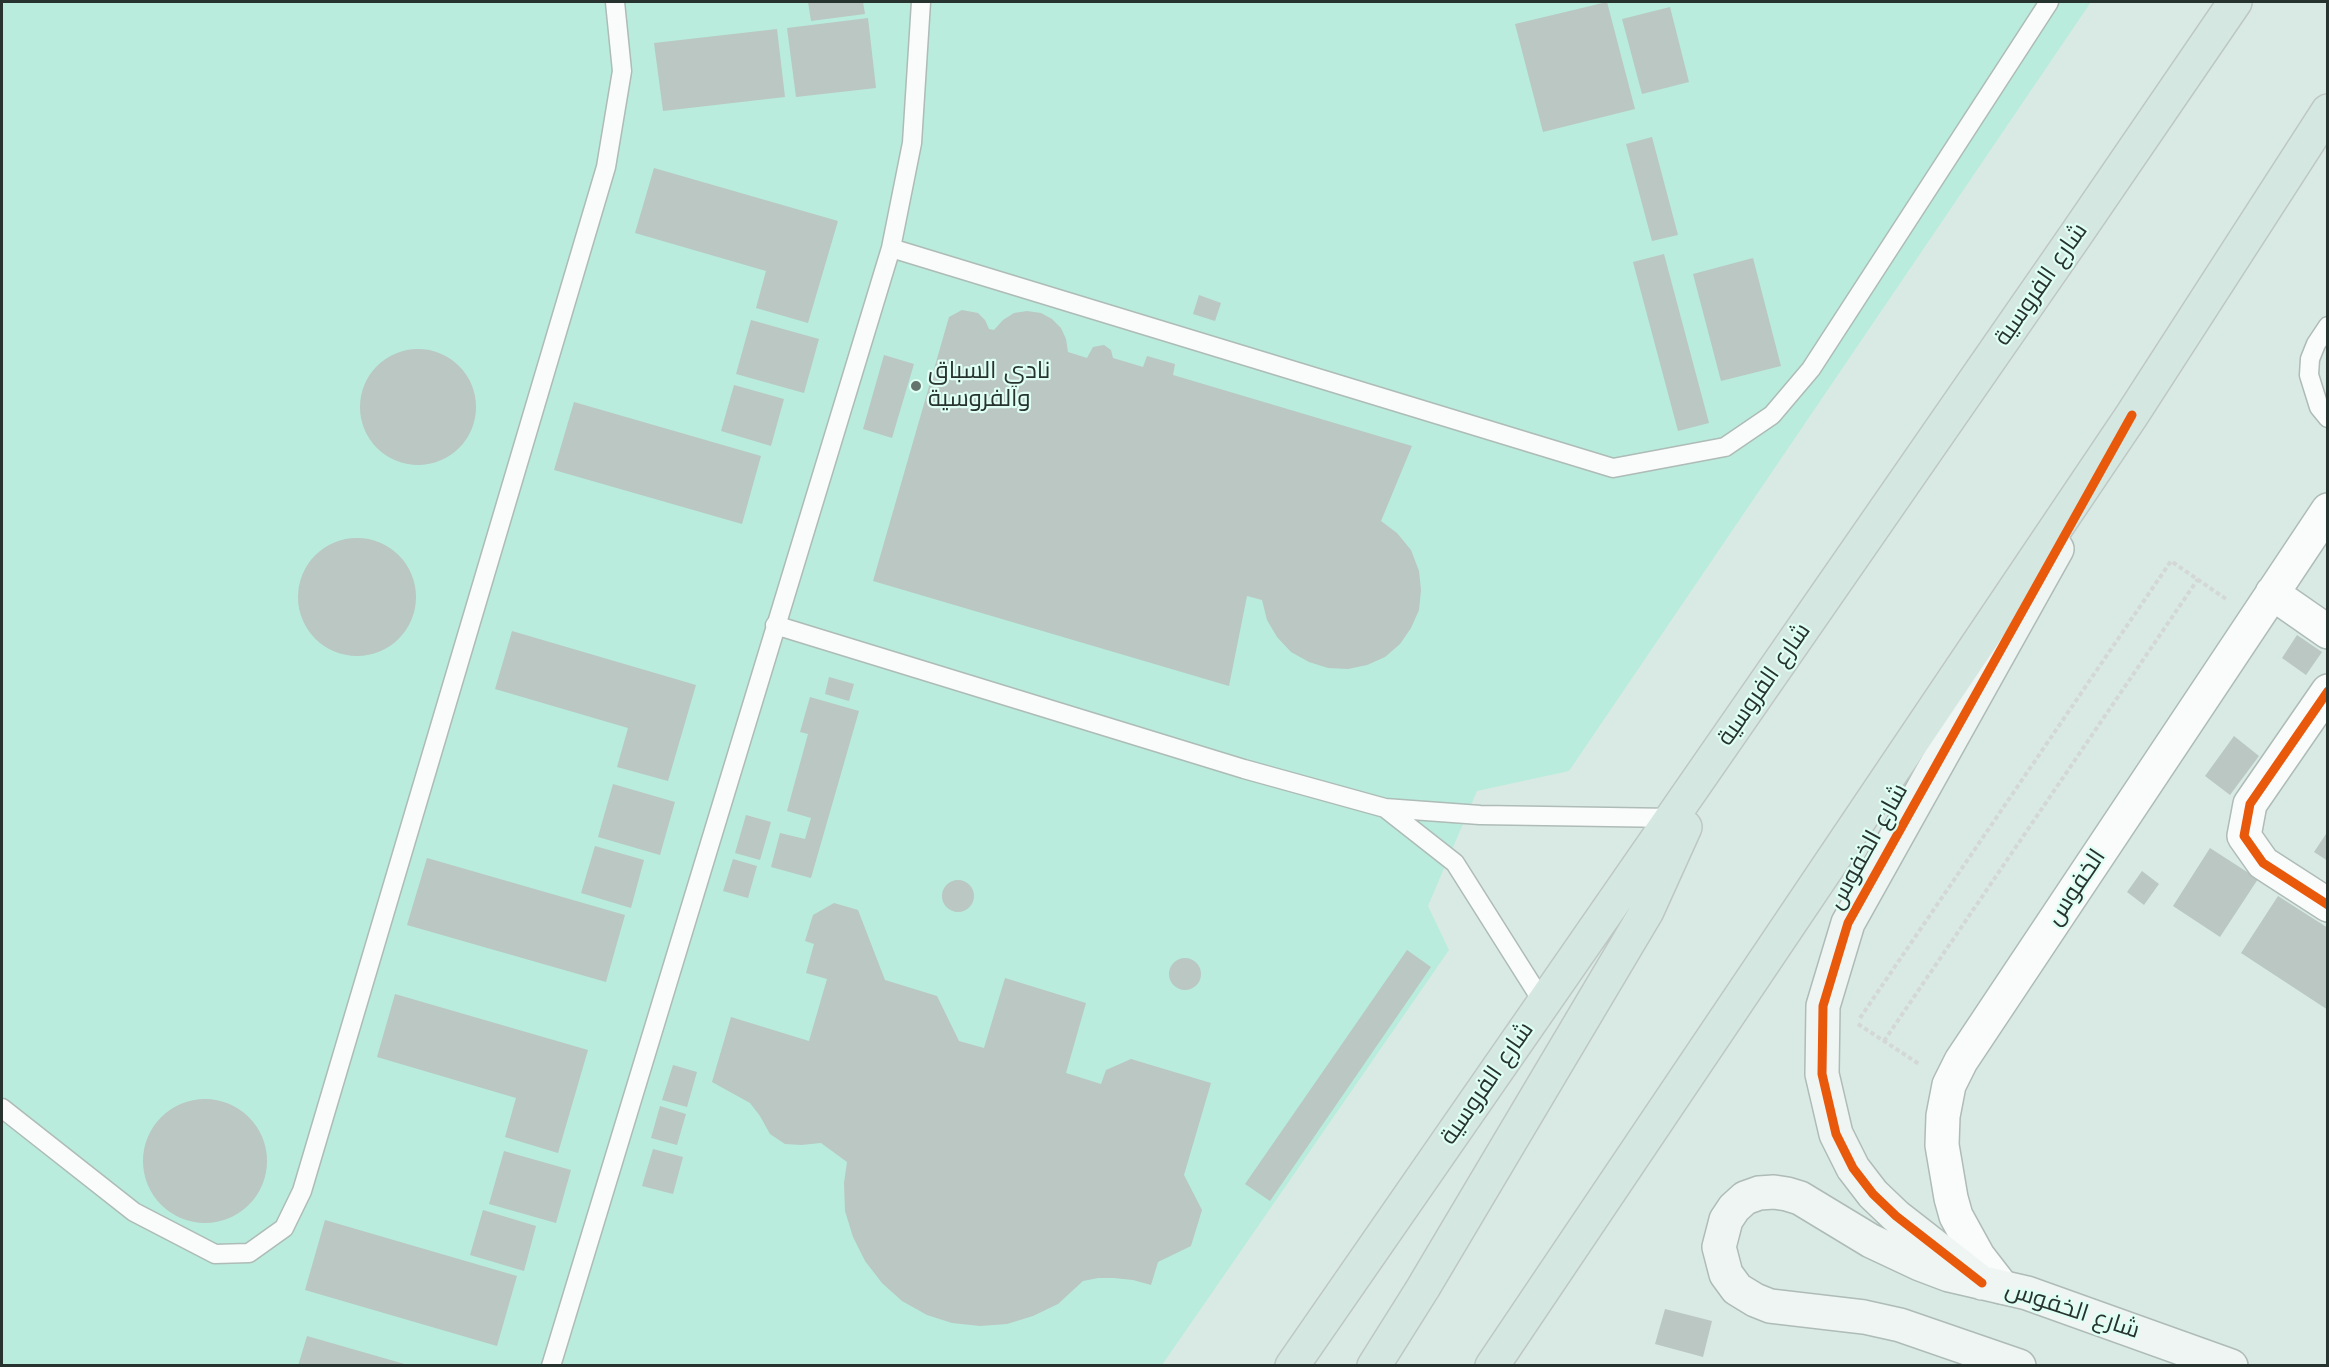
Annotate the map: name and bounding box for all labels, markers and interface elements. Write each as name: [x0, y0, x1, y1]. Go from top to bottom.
street label: شارع الفروسية: [1989, 218, 2095, 352]
place label: نادي السباق والفروسية: [928, 358, 1050, 414]
marker: نادي السباق والفروسية: [909, 379, 923, 393]
street label: شارع الفروسية: [1712, 618, 1818, 752]
street label: شارع الخفوس: [1823, 779, 1915, 915]
street label: الخفوس: [2041, 844, 2113, 932]
street label: شارع الفروسية: [1435, 1017, 1541, 1151]
street label: شارع الخفوس: [2001, 1276, 2143, 1346]

